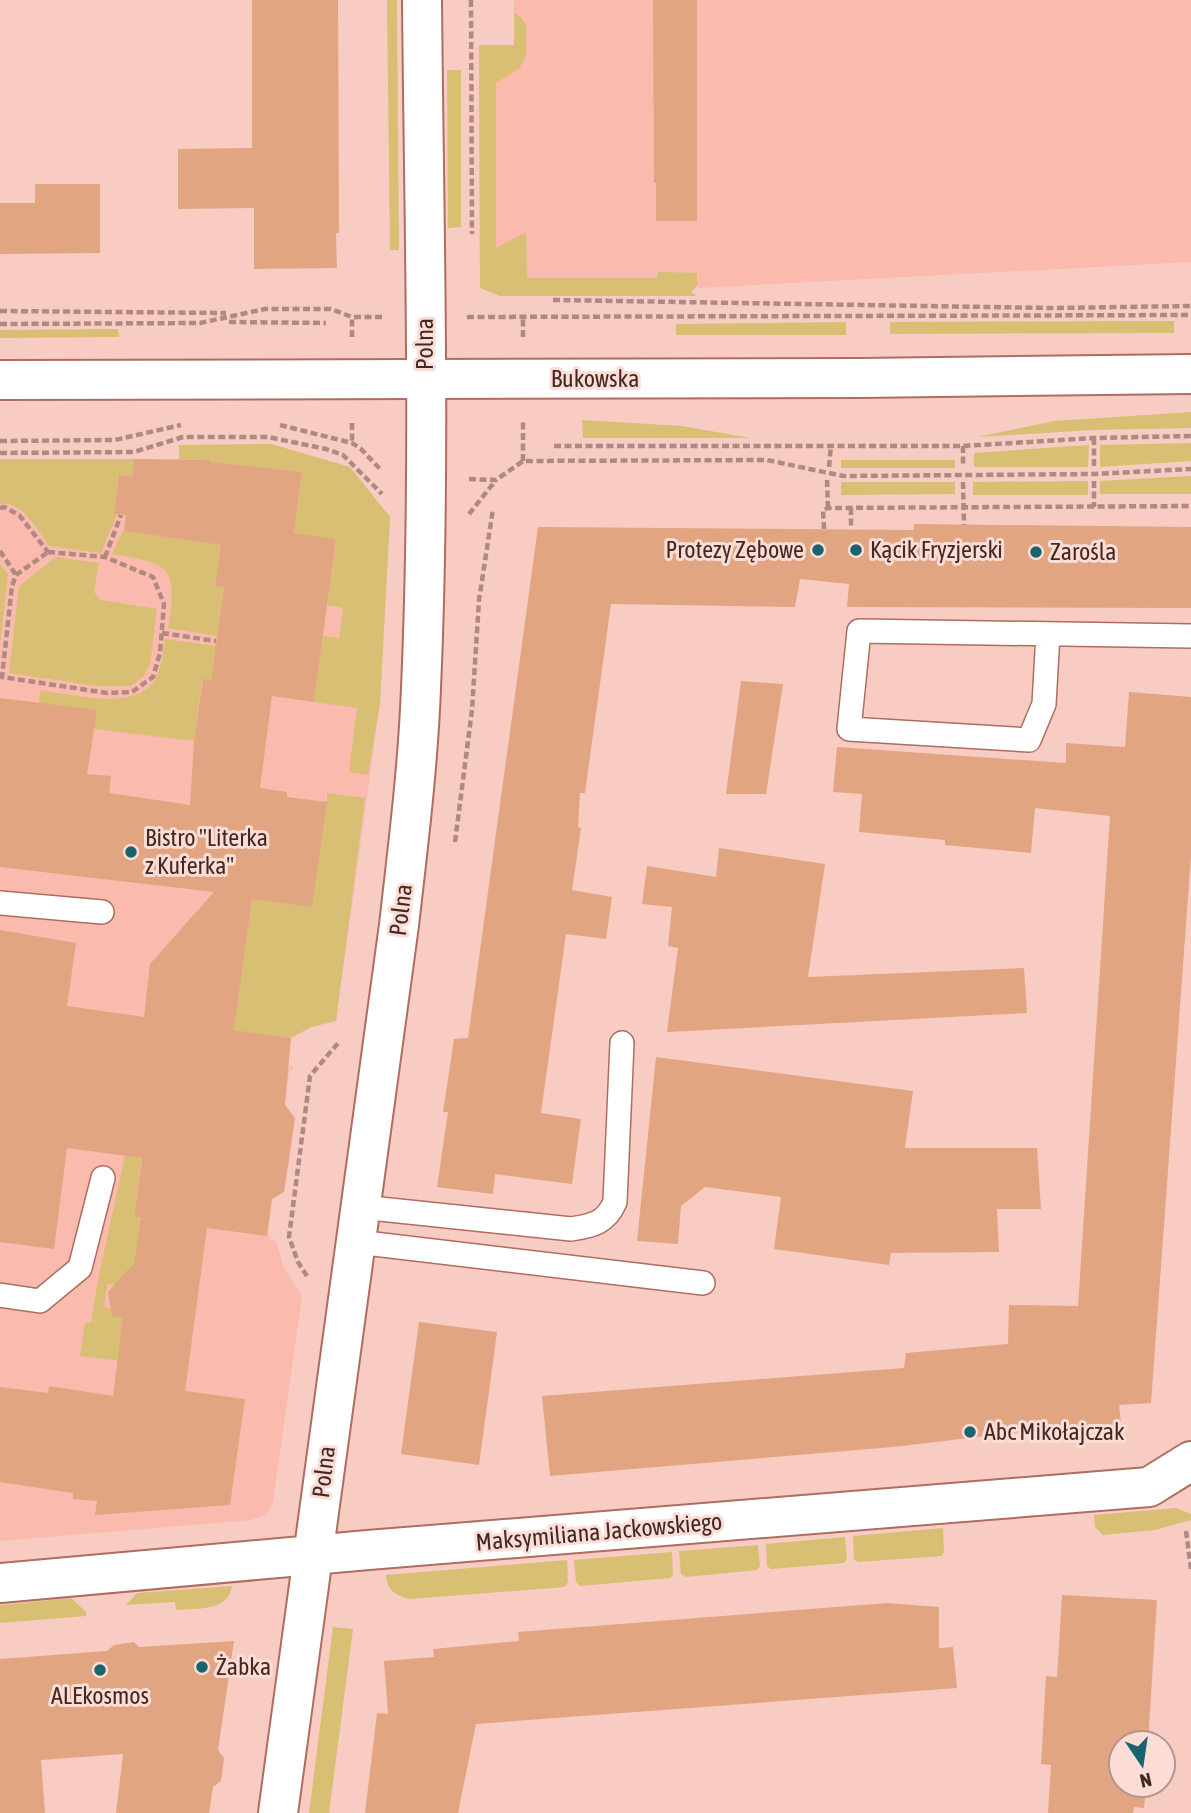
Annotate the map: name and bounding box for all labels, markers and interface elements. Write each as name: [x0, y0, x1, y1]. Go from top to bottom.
street label: Polna: [411, 318, 438, 370]
street label: Bukowska: [551, 365, 639, 392]
place label: Protezy Zębowe: [665, 536, 804, 563]
place label: Kącik Fryzjerski: [870, 536, 1003, 563]
place label: Zarośla: [1050, 538, 1116, 565]
marker: Protezy Zębowe: [810, 542, 826, 558]
marker: Kącik Fryzjerski: [848, 542, 864, 558]
marker: Zarośla: [1028, 544, 1044, 560]
place label: Bistro "Literka z Kuferka": [145, 824, 268, 879]
marker: Bistro "Literka z Kuferka": [123, 844, 139, 860]
street label: Polna: [384, 883, 417, 937]
place label: Abc Mikołajczak: [984, 1418, 1125, 1445]
marker: Abc Mikołajczak: [962, 1424, 978, 1440]
street label: Polna: [307, 1445, 340, 1499]
street label: Maksymiliana Jackowskiego: [475, 1507, 723, 1556]
place label: Żabka: [216, 1653, 271, 1680]
marker: Żabka: [194, 1659, 210, 1675]
marker: ALEkosmos: [92, 1662, 108, 1678]
place label: ALEkosmos: [51, 1682, 149, 1709]
north arrow: [1107, 1729, 1177, 1799]
text: N: [1138, 1769, 1154, 1793]

